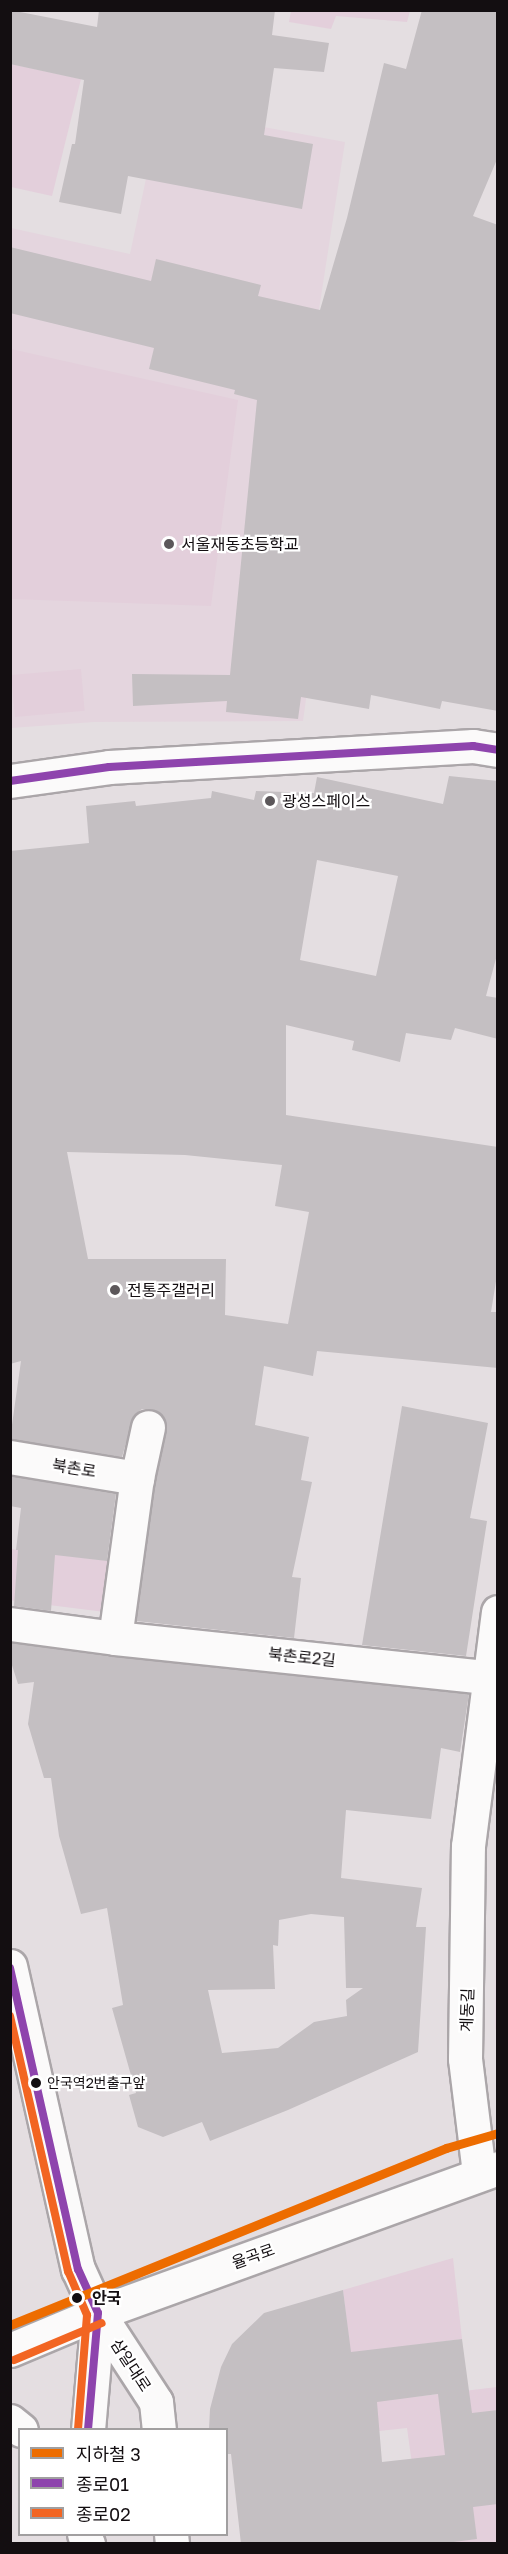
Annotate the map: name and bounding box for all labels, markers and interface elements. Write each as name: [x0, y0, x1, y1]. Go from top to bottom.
place label: 서울재동초등학교: [181, 534, 299, 554]
marker: 서울재동초등학교: [162, 537, 176, 551]
place label: 광성스페이스: [282, 791, 370, 811]
marker: 광성스페이스: [263, 794, 277, 808]
place label: 전통주갤러리: [127, 1280, 215, 1300]
marker: 전통주갤러리: [108, 1283, 122, 1297]
street label: 북촌로: [51, 1455, 97, 1481]
street label: 북촌로2길: [267, 1644, 337, 1670]
street label: 계동길: [457, 1988, 477, 2032]
place label: 안국역2번출구앞: [47, 2075, 145, 2091]
marker: 안국역2번출구앞: [30, 2077, 42, 2089]
street label: 율곡로: [229, 2239, 277, 2273]
marker: 안국: [67, 2288, 87, 2308]
place label: 안국: [92, 2288, 121, 2308]
street label: 삼일대로: [107, 2335, 155, 2395]
legend: [18, 2428, 228, 2536]
text: 지하철 3: [76, 2443, 141, 2465]
text: 종로01: [76, 2473, 129, 2495]
text: 종로02: [76, 2503, 131, 2525]

